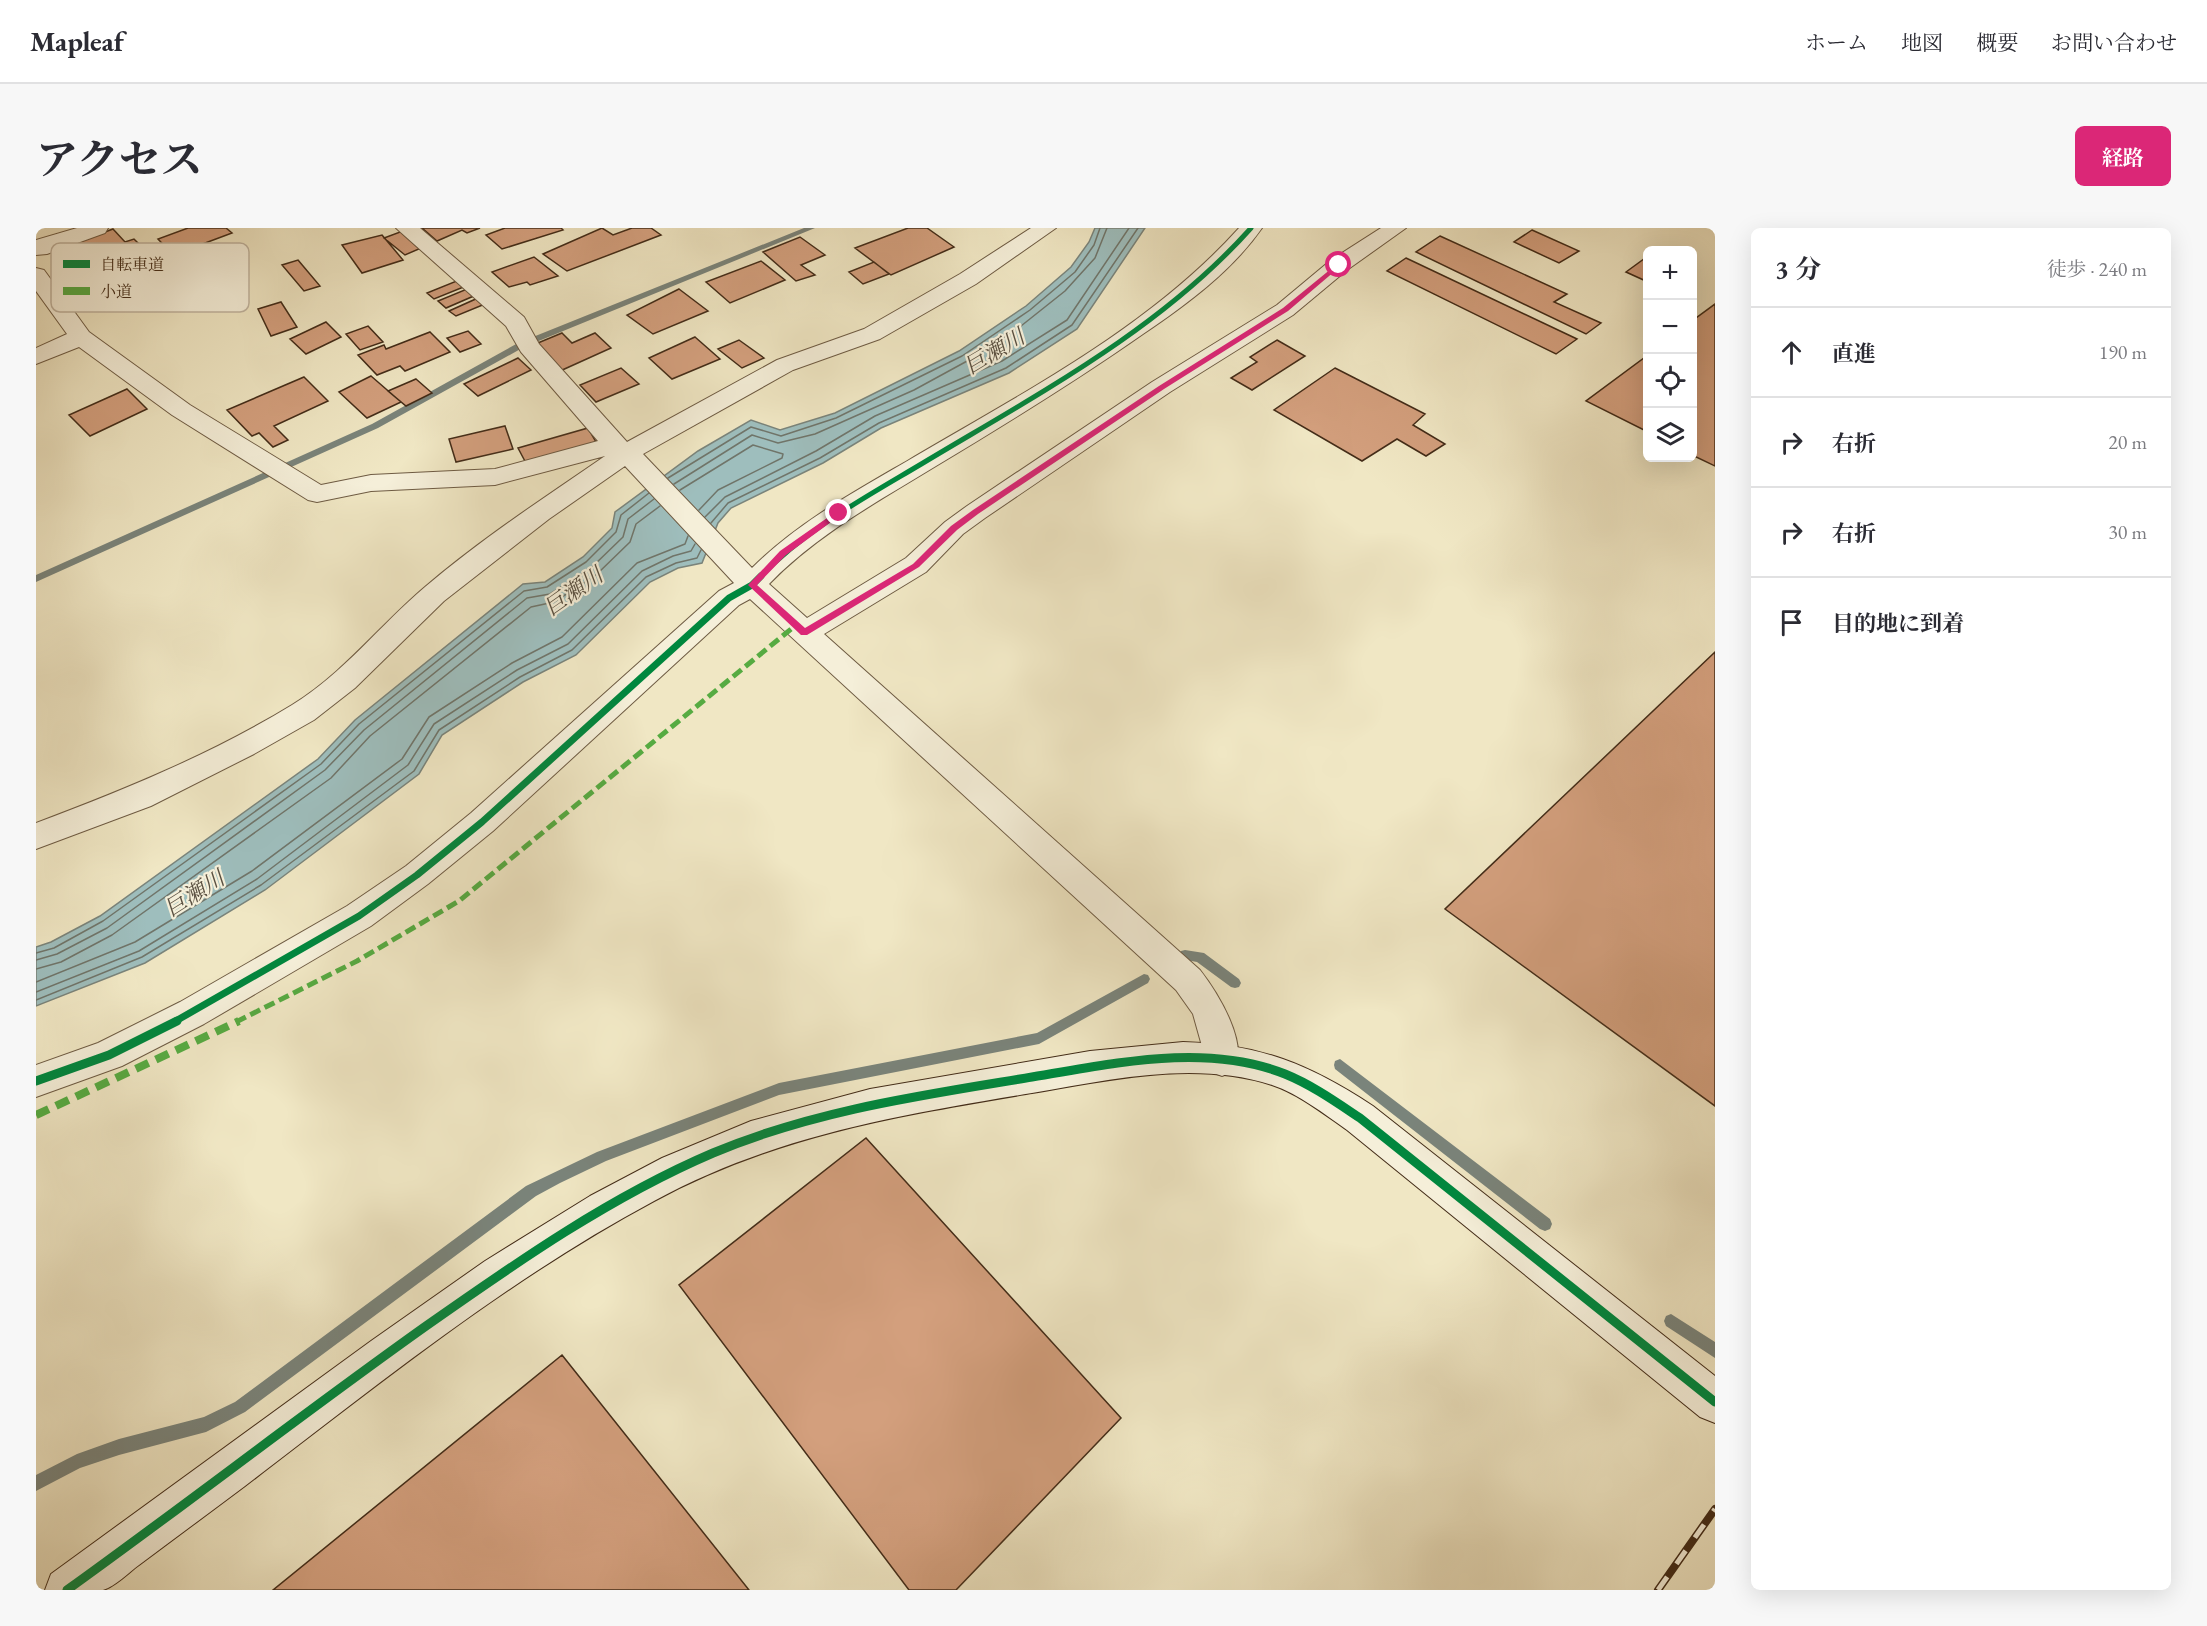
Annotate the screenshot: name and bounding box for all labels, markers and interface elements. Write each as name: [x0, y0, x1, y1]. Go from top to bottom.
text: Mapleaf: [30, 23, 124, 59]
text: ホーム: [1805, 29, 1868, 56]
text: 地図: [1901, 29, 1943, 56]
text: 概要: [1976, 29, 2018, 56]
text: お問い合わせ: [2051, 29, 2177, 56]
button: 経路: [2075, 126, 2171, 186]
text: アクセス: [36, 132, 203, 187]
legend: [51, 243, 249, 312]
map controls: [1643, 246, 1697, 462]
button: +: [1643, 246, 1697, 300]
route start: [1325, 251, 1351, 277]
text: 3 分: [1775, 252, 1821, 286]
text: 自転車道: [100, 254, 164, 275]
text: 徒歩 · 240 m: [2047, 256, 2147, 282]
text: 小道: [100, 281, 132, 302]
button: −: [1643, 300, 1697, 354]
water label: 巨瀬川: [958, 321, 1032, 381]
icon: ahead: [1775, 336, 1808, 369]
text: 直進: [1832, 339, 1876, 368]
text: 190 m: [2099, 339, 2147, 365]
button: locate: [1643, 354, 1697, 408]
button: layers: [1643, 408, 1697, 462]
icon: right: [1775, 426, 1808, 459]
text: 右折: [1832, 429, 1876, 458]
text: 20 m: [2108, 429, 2147, 455]
route end: [825, 499, 851, 525]
icon: right: [1775, 516, 1808, 549]
text: 右折: [1832, 519, 1876, 548]
text: 30 m: [2108, 519, 2147, 545]
water label: 巨瀬川: [538, 559, 610, 622]
icon: arrive: [1775, 606, 1808, 639]
text: 目的地に到着: [1832, 609, 1964, 638]
water label: 巨瀬川: [159, 863, 232, 923]

